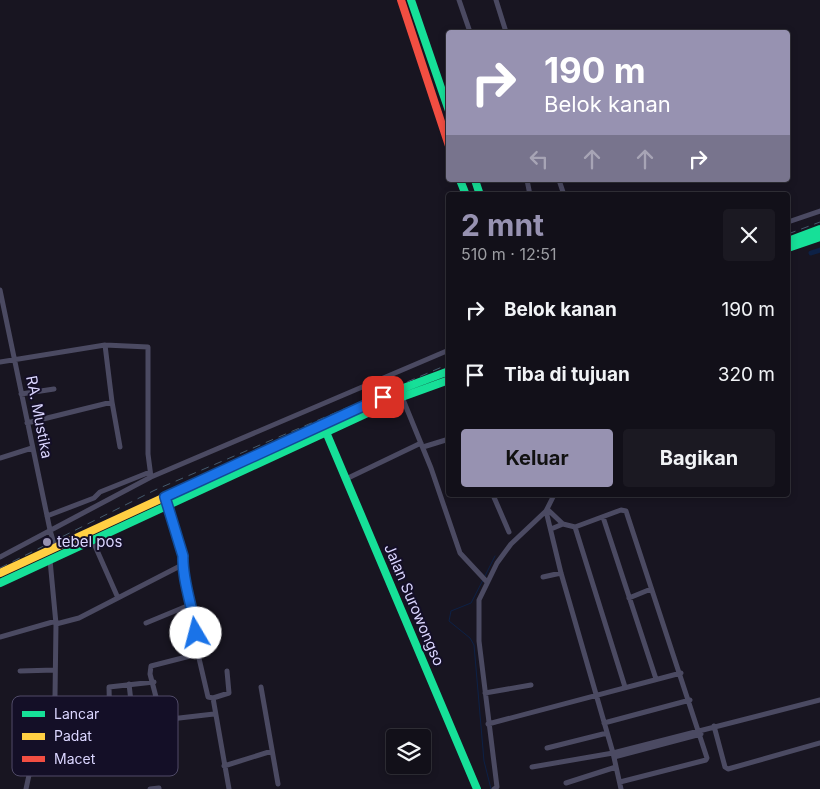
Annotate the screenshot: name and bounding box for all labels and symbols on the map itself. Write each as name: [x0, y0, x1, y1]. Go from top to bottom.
street label: RA. Mustika: [22, 374, 57, 460]
pin: [362, 376, 404, 418]
place label: tebel pos: [57, 532, 122, 551]
marker: tebel pos: [41, 536, 53, 548]
street label: Jalan Surowongso: [380, 541, 449, 669]
position arrow: [169, 606, 221, 658]
legend: [12, 696, 178, 776]
text: Lancar: [54, 705, 99, 722]
text: Padat: [54, 727, 92, 744]
text: Macet: [54, 750, 96, 767]

